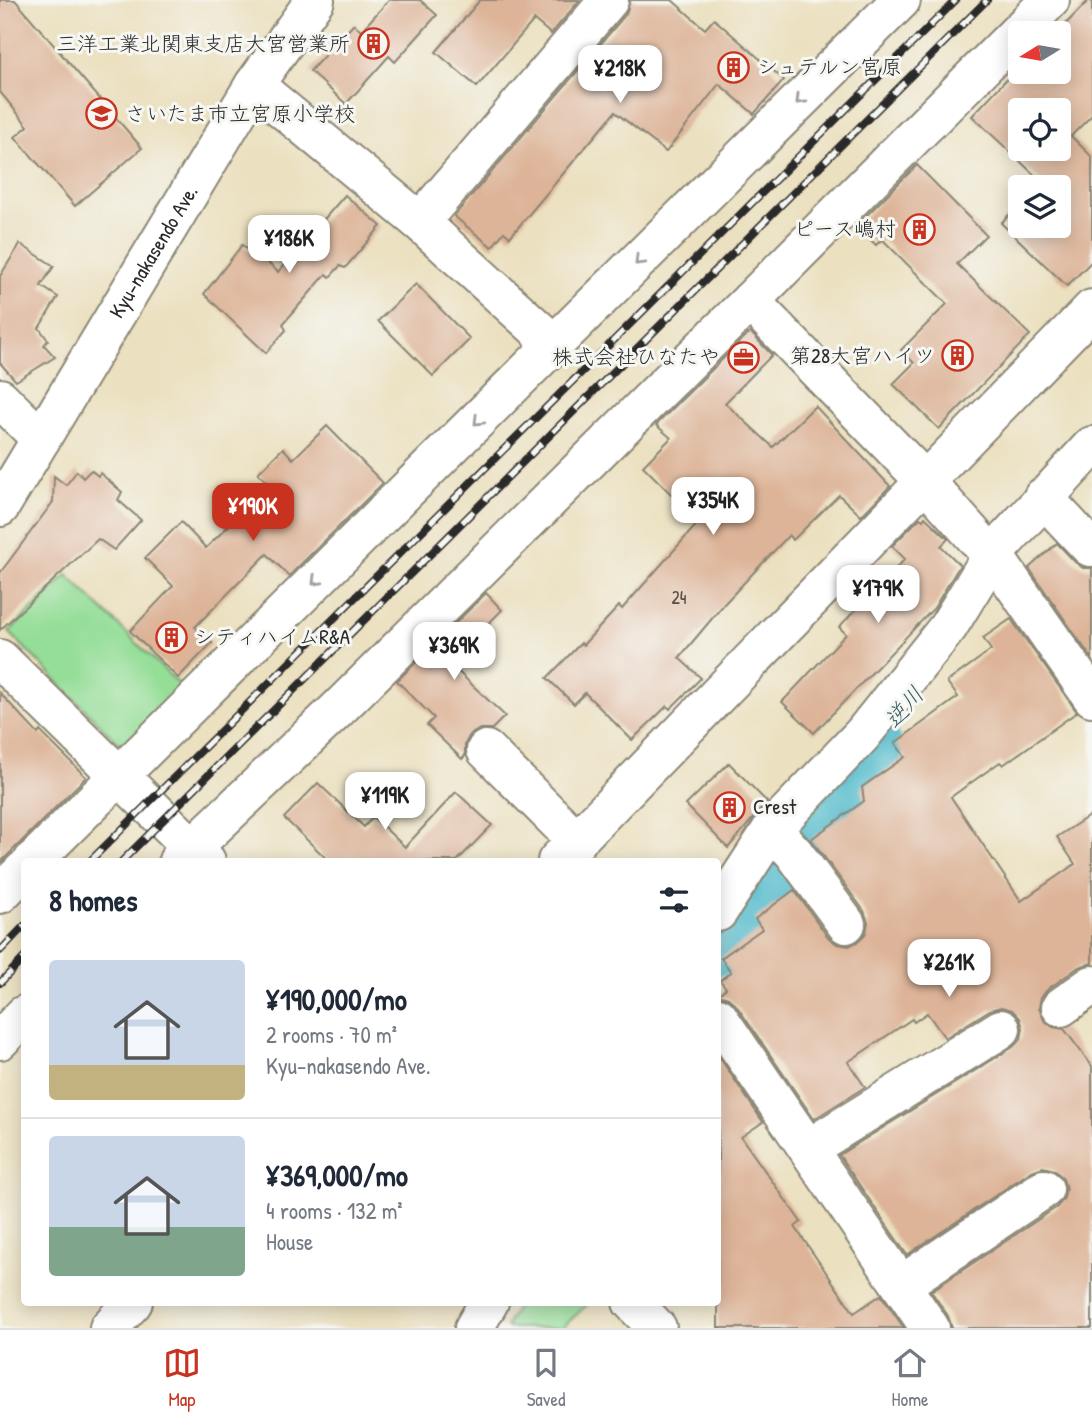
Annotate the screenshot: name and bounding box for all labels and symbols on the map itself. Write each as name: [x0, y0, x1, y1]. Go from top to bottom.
north arrow: [1008, 21, 1071, 84]
building icon: 三洋工業北関東支店大宮営業所: [356, 27, 390, 61]
place label: 三洋工業北関東支店大宮営業所: [56, 29, 350, 58]
pin: ¥218K: [571, 46, 669, 105]
building icon: シュテルン宮原: [717, 50, 751, 84]
place label: シュテルン宮原: [757, 52, 902, 81]
one-way arrow: [796, 92, 809, 105]
school or university icon: さいたま市立宮原小学校: [85, 97, 119, 131]
place label: さいたま市立宮原小学校: [125, 99, 355, 128]
street label: Kyu-nakasendo Ave.: [102, 179, 204, 323]
building icon: ピース嶋村: [902, 212, 936, 246]
place label: ピース嶋村: [793, 214, 896, 243]
pin: ¥186K: [240, 216, 338, 275]
one-way arrow: [635, 252, 648, 265]
building icon: 第28大宮ハイツ: [941, 339, 975, 373]
office icon: 株式会社ひなたや: [726, 340, 760, 374]
place label: 第28大宮ハイツ: [790, 341, 935, 370]
place label: 株式会社ひなたや: [552, 342, 720, 371]
one-way arrow: [474, 413, 486, 425]
pin: ¥354K: [664, 477, 762, 537]
pin: ¥190K: [204, 484, 302, 543]
pin: ¥179K: [829, 566, 927, 625]
one-way arrow: [311, 572, 324, 585]
house number: 24: [671, 585, 687, 610]
building icon: シティハイムR&A: [154, 620, 188, 654]
place label: シティハイムR&A: [194, 622, 350, 651]
pin: ¥369K: [405, 622, 503, 682]
water label: 逆川: [877, 679, 930, 734]
pin: ¥119K: [336, 772, 434, 832]
building icon: Crest: [713, 790, 747, 824]
place label: Crest: [753, 792, 797, 821]
pin: ¥261K: [900, 940, 998, 999]

